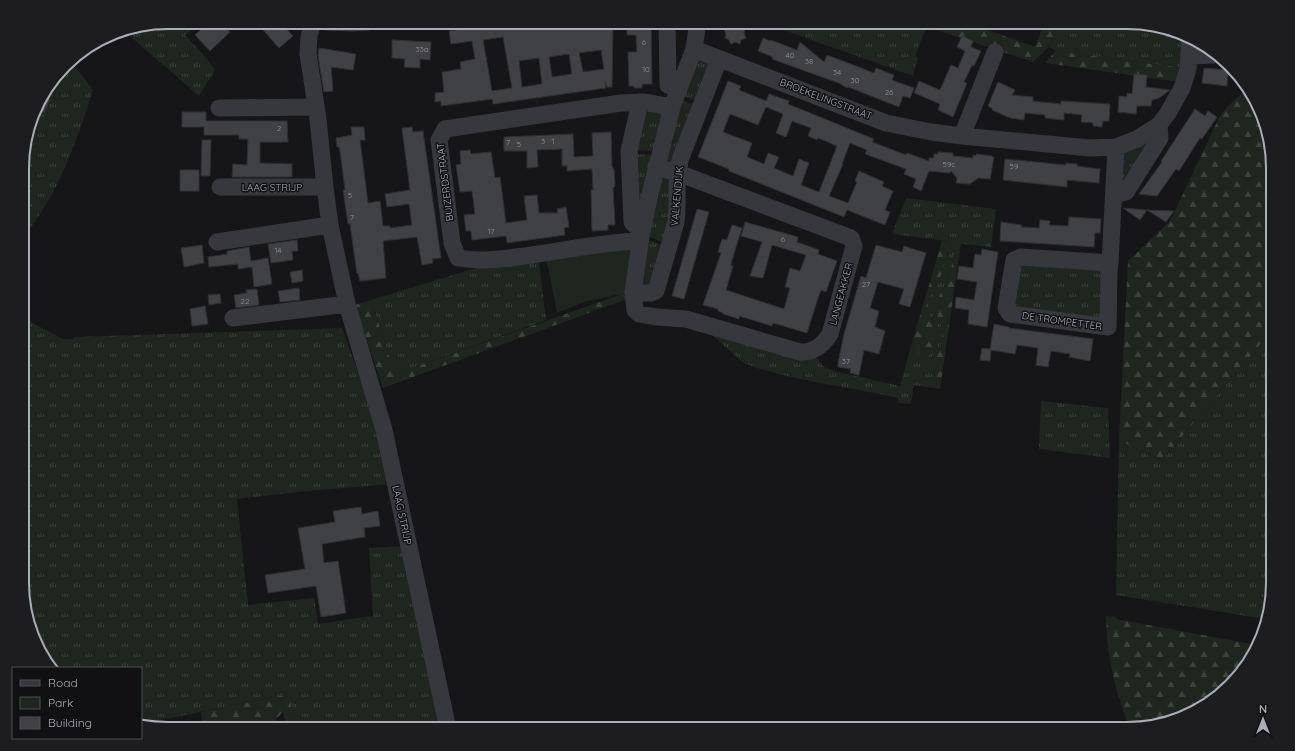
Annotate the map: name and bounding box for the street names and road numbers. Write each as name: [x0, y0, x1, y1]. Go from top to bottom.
street label: BROEKELINGSTRAAT: [778, 75, 874, 123]
street label: BUIZERDSTRAAT: [434, 142, 456, 222]
street label: VALKENDIJK: [668, 165, 686, 226]
street label: LAAG STRIJP: [242, 181, 302, 194]
street label: LANGEAKKER: [826, 261, 856, 327]
street label: DE TROMPETTER: [1021, 309, 1103, 333]
street label: LAAG STRIJP: [389, 484, 415, 546]

